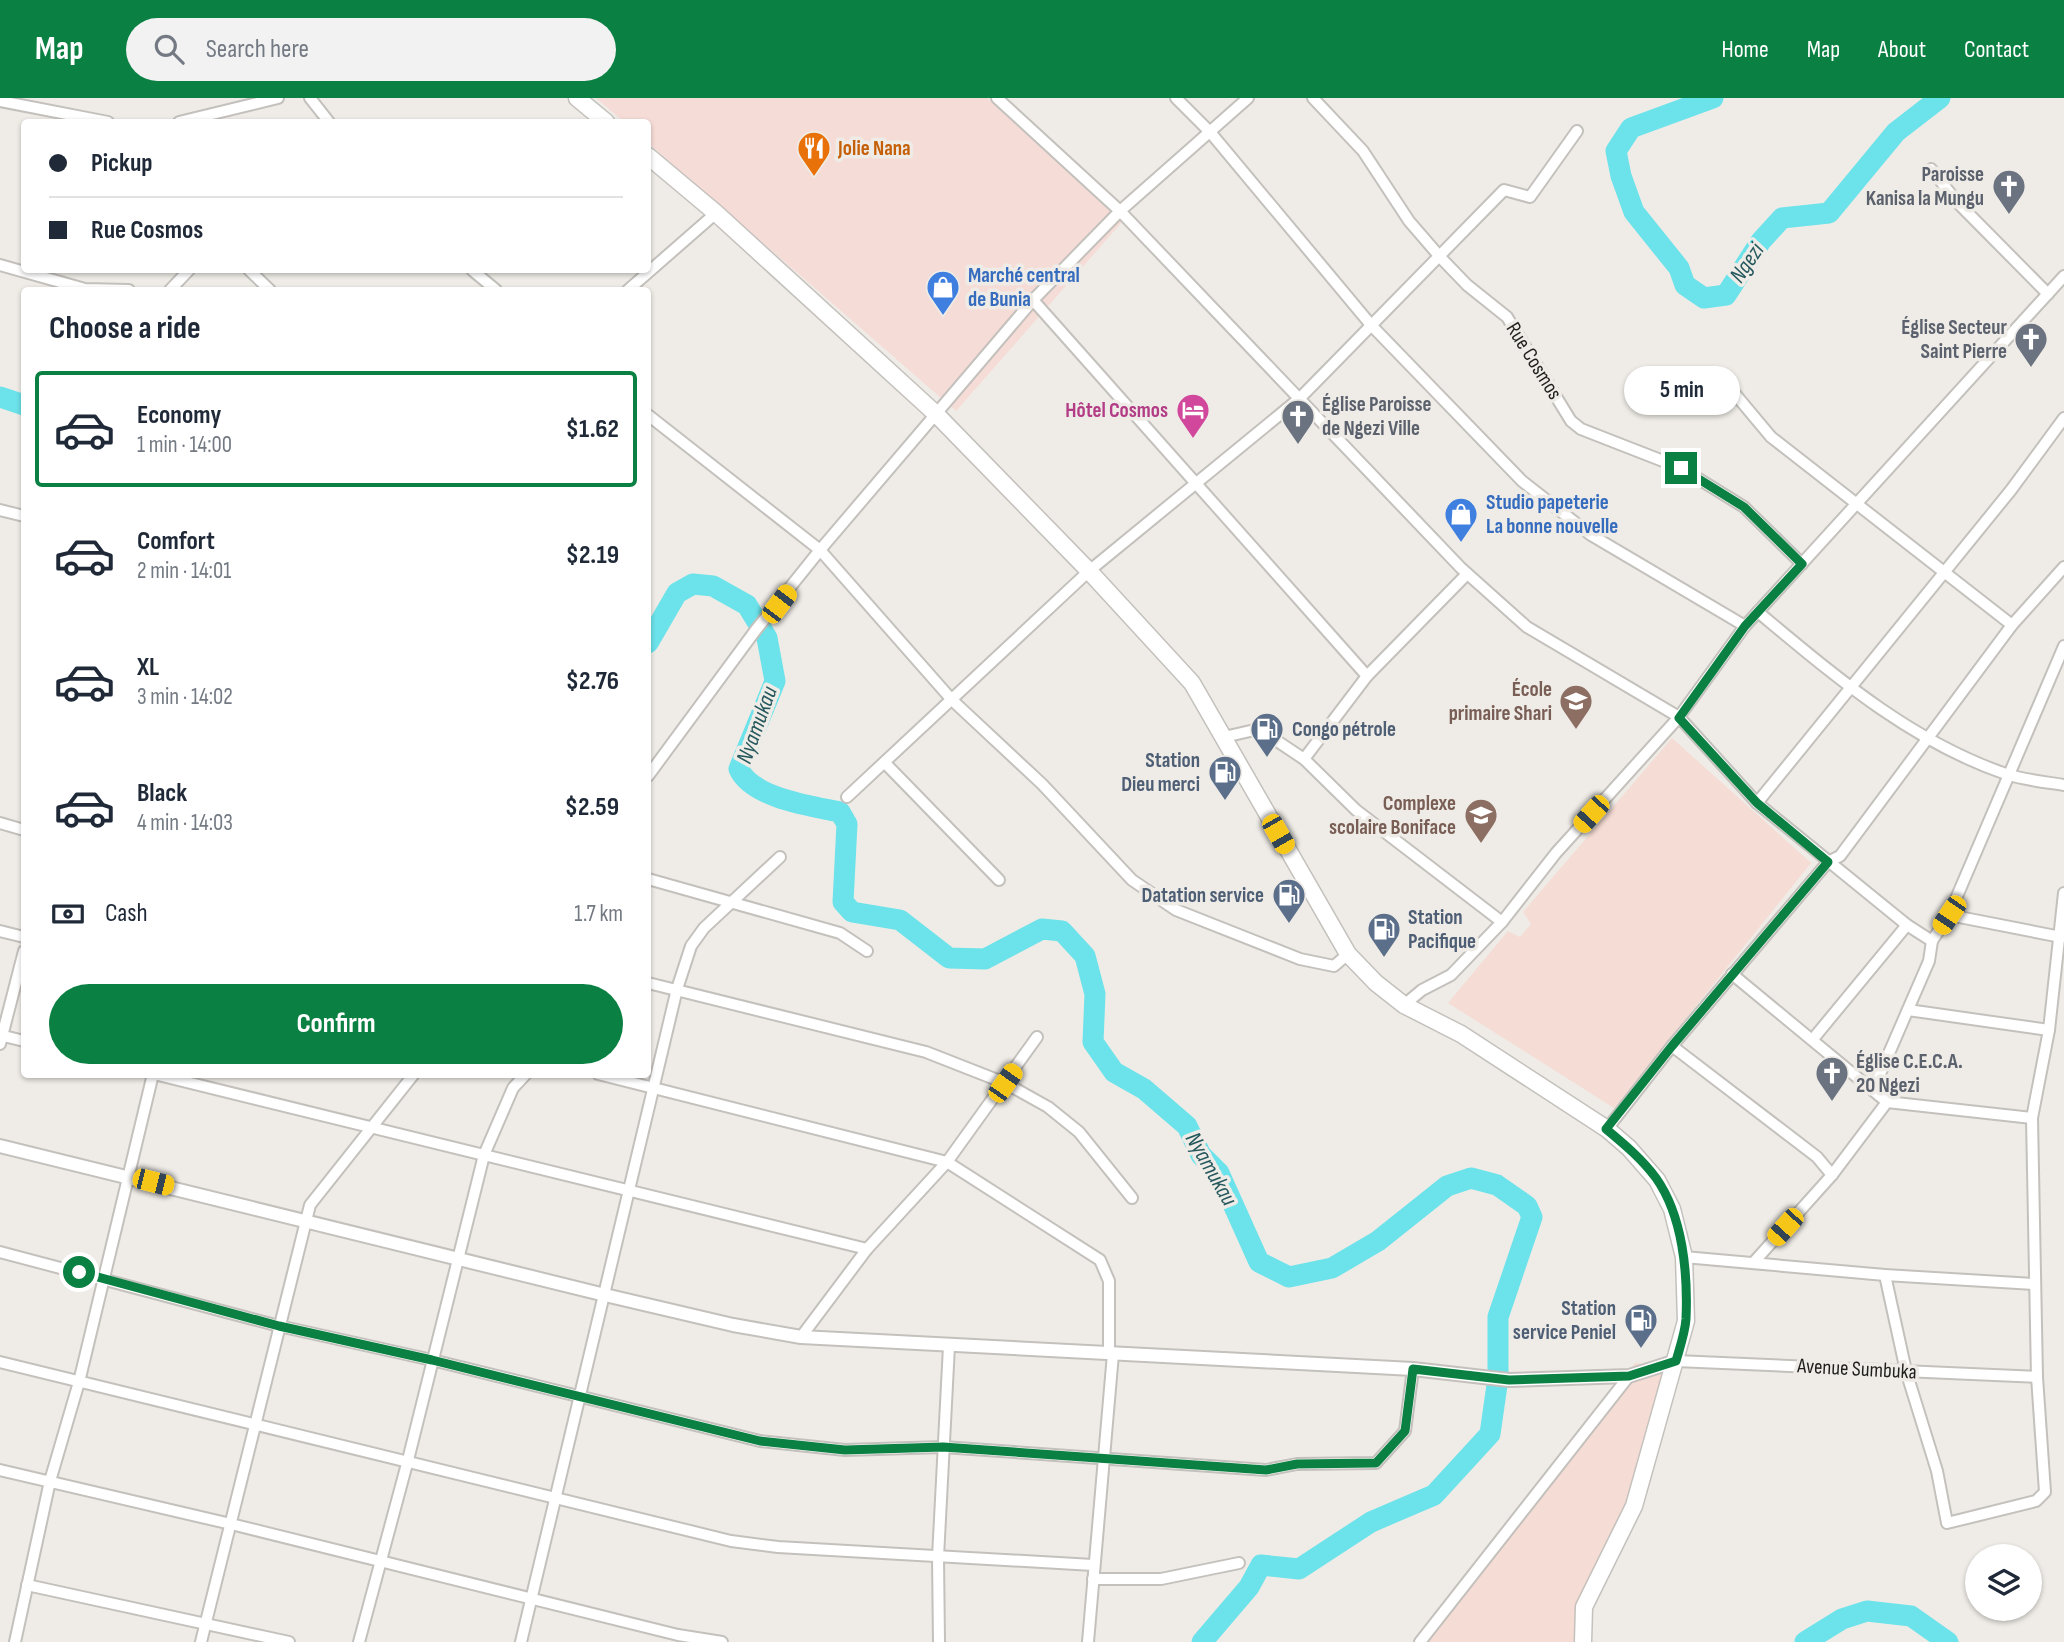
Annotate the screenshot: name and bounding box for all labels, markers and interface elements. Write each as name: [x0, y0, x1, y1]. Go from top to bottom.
search box: [126, 18, 616, 81]
text: Map: [35, 29, 84, 69]
icon: search: [150, 30, 188, 68]
text: Search here: [206, 34, 309, 65]
text: Home: [1721, 35, 1769, 64]
text: Map: [1807, 35, 1840, 64]
text: About: [1878, 35, 1926, 64]
text: Contact: [1964, 35, 2029, 64]
restaurant icon: Jolie Nana: [795, 129, 833, 178]
place label: Jolie Nana: [837, 136, 911, 161]
text: Pickup: [91, 148, 153, 179]
place label: Paroisse Kanisa la Mungu: [1866, 162, 1984, 211]
church icon: Paroisse Kanisa la Mungu: [1990, 167, 2028, 216]
text: Rue Cosmos: [91, 215, 203, 246]
water label: Ngezi: [1724, 237, 1771, 288]
place label: Marché central de Bunia: [968, 263, 1080, 312]
shop icon: Marché central de Bunia: [924, 268, 962, 317]
text: Choose a ride: [49, 309, 201, 348]
place label: Église Secteur Saint Pierre: [1901, 315, 2008, 364]
street label: Rue Cosmos: [1501, 318, 1567, 404]
church icon: Église Secteur Saint Pierre: [2012, 320, 2050, 369]
callout: 5 min: [1623, 366, 1739, 416]
text: 5 min: [1660, 376, 1704, 404]
hotel icon: Hôtel Cosmos: [1174, 391, 1212, 440]
place label: Église Paroisse de Ngezi Ville: [1322, 392, 1432, 441]
church icon: Église Paroisse de Ngezi Ville: [1279, 397, 1317, 446]
icon: car: [53, 398, 116, 461]
place label: Hôtel Cosmos: [1065, 398, 1168, 423]
text: Economy: [137, 400, 221, 431]
text: $1.62: [566, 414, 619, 445]
text: 1 min · 14:00: [137, 431, 232, 459]
route end: [1665, 452, 1697, 484]
place label: Studio papeterie La bonne nouvelle: [1486, 490, 1618, 539]
shop icon: Studio papeterie La bonne nouvelle: [1442, 495, 1480, 544]
icon: car: [53, 524, 116, 587]
text: Comfort: [137, 526, 215, 557]
text: $2.19: [566, 540, 619, 571]
text: 2 min · 14:01: [137, 557, 231, 585]
car: [758, 581, 801, 627]
icon: car: [53, 650, 116, 713]
text: XL: [137, 652, 159, 683]
text: $2.76: [566, 666, 619, 697]
place label: École primaire Shari: [1449, 677, 1552, 726]
water label: Nyamukau: [730, 682, 784, 767]
school or university icon: École primaire Shari: [1557, 682, 1595, 731]
text: 3 min · 14:02: [137, 683, 233, 711]
fuel station icon: Congo pétrole: [1248, 710, 1286, 759]
place label: Congo pétrole: [1292, 717, 1396, 742]
place label: Station Dieu merci: [1121, 748, 1200, 797]
fuel station icon: Station Dieu merci: [1206, 753, 1244, 802]
icon: car: [53, 776, 116, 839]
text: Black: [137, 778, 187, 809]
place label: Complexe scolaire Boniface: [1329, 791, 1456, 840]
car: [1570, 791, 1613, 837]
text: $2.59: [565, 792, 619, 823]
school or university icon: Complexe scolaire Boniface: [1462, 796, 1500, 845]
text: 4 min · 14:03: [137, 809, 233, 837]
car: [1259, 811, 1298, 857]
fuel station icon: Datation service: [1270, 876, 1308, 925]
place label: Datation service: [1142, 883, 1264, 908]
car: [1929, 892, 1970, 938]
icon: cash: [49, 895, 87, 933]
text: Cash: [105, 898, 148, 929]
text: 1.7 km: [574, 900, 623, 928]
place label: Station Pacifique: [1408, 905, 1476, 954]
fuel station icon: Station Pacifique: [1365, 910, 1403, 959]
button: Confirm: [49, 984, 623, 1064]
place label: Église C.E.C.A. 20 Ngezi: [1856, 1049, 1963, 1098]
church icon: Église C.E.C.A. 20 Ngezi: [1813, 1054, 1851, 1103]
car: [985, 1060, 1026, 1106]
water label: Nyamukau: [1179, 1127, 1243, 1211]
car: [131, 1167, 176, 1197]
car: [1764, 1204, 1807, 1250]
route start: [63, 1256, 95, 1288]
place label: Station service Peniel: [1513, 1296, 1616, 1345]
fuel station icon: Station service Peniel: [1622, 1301, 1660, 1350]
street label: Avenue Sumbuka: [1796, 1353, 1917, 1385]
map controls: [1965, 1544, 2042, 1621]
button: layers: [1965, 1544, 2042, 1621]

